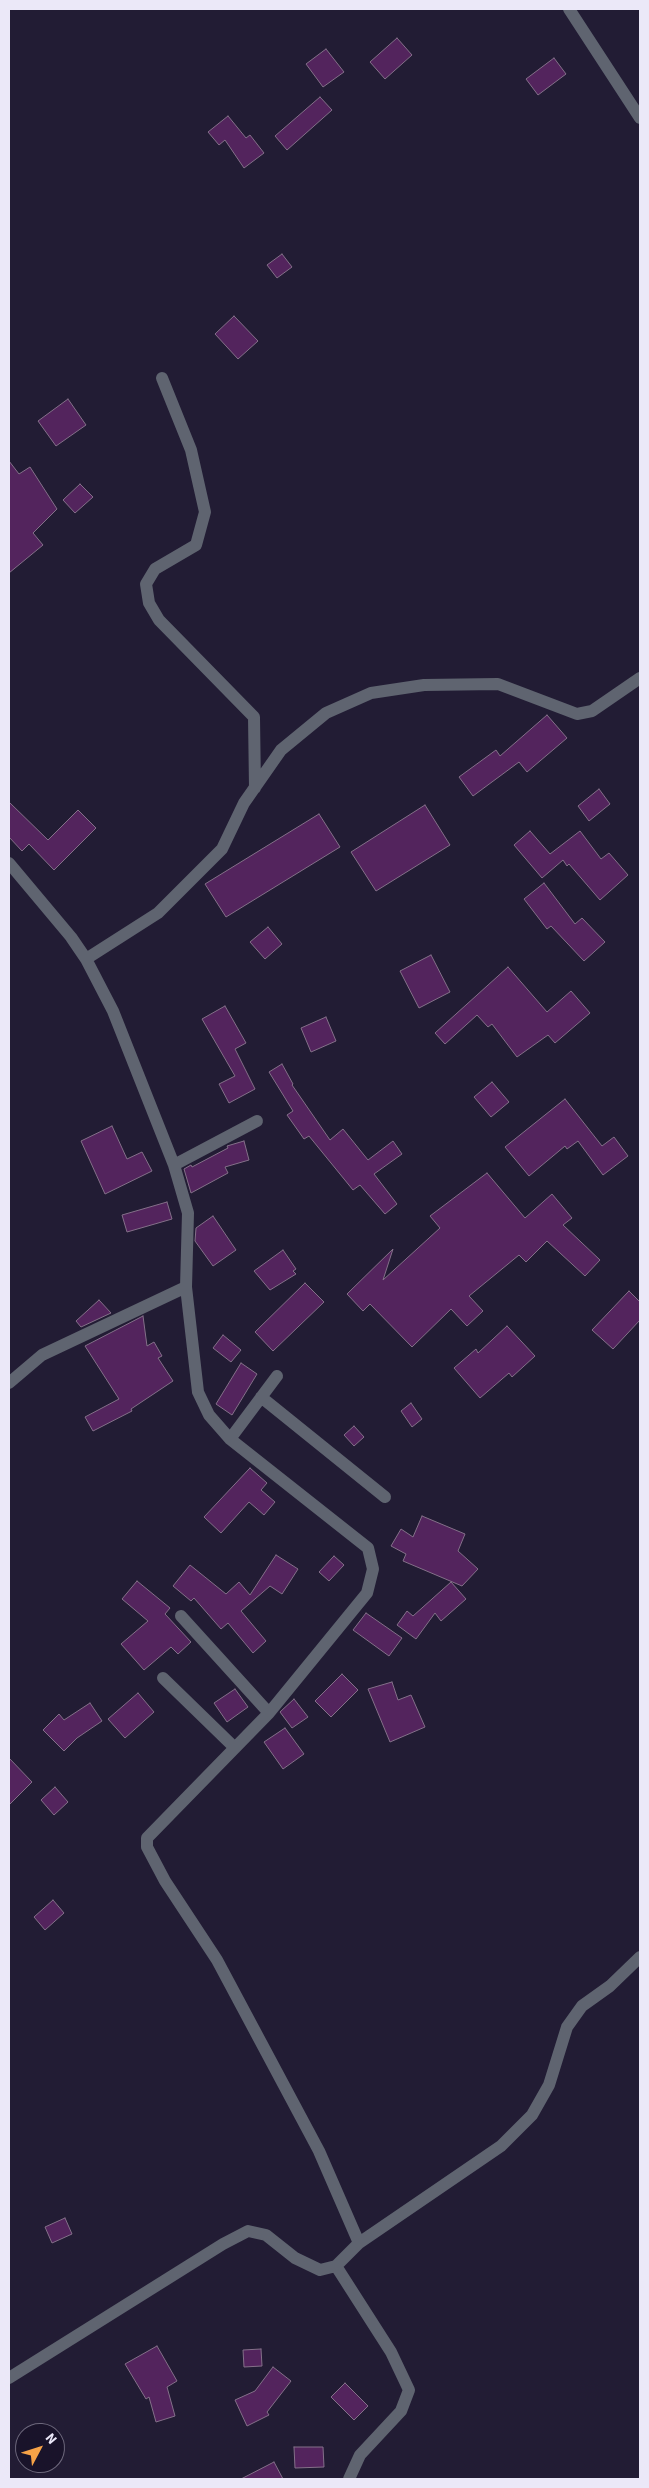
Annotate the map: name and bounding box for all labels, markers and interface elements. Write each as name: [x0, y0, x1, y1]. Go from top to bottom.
north arrow: [15, 2423, 65, 2473]
text: N: [40, 2429, 61, 2449]

